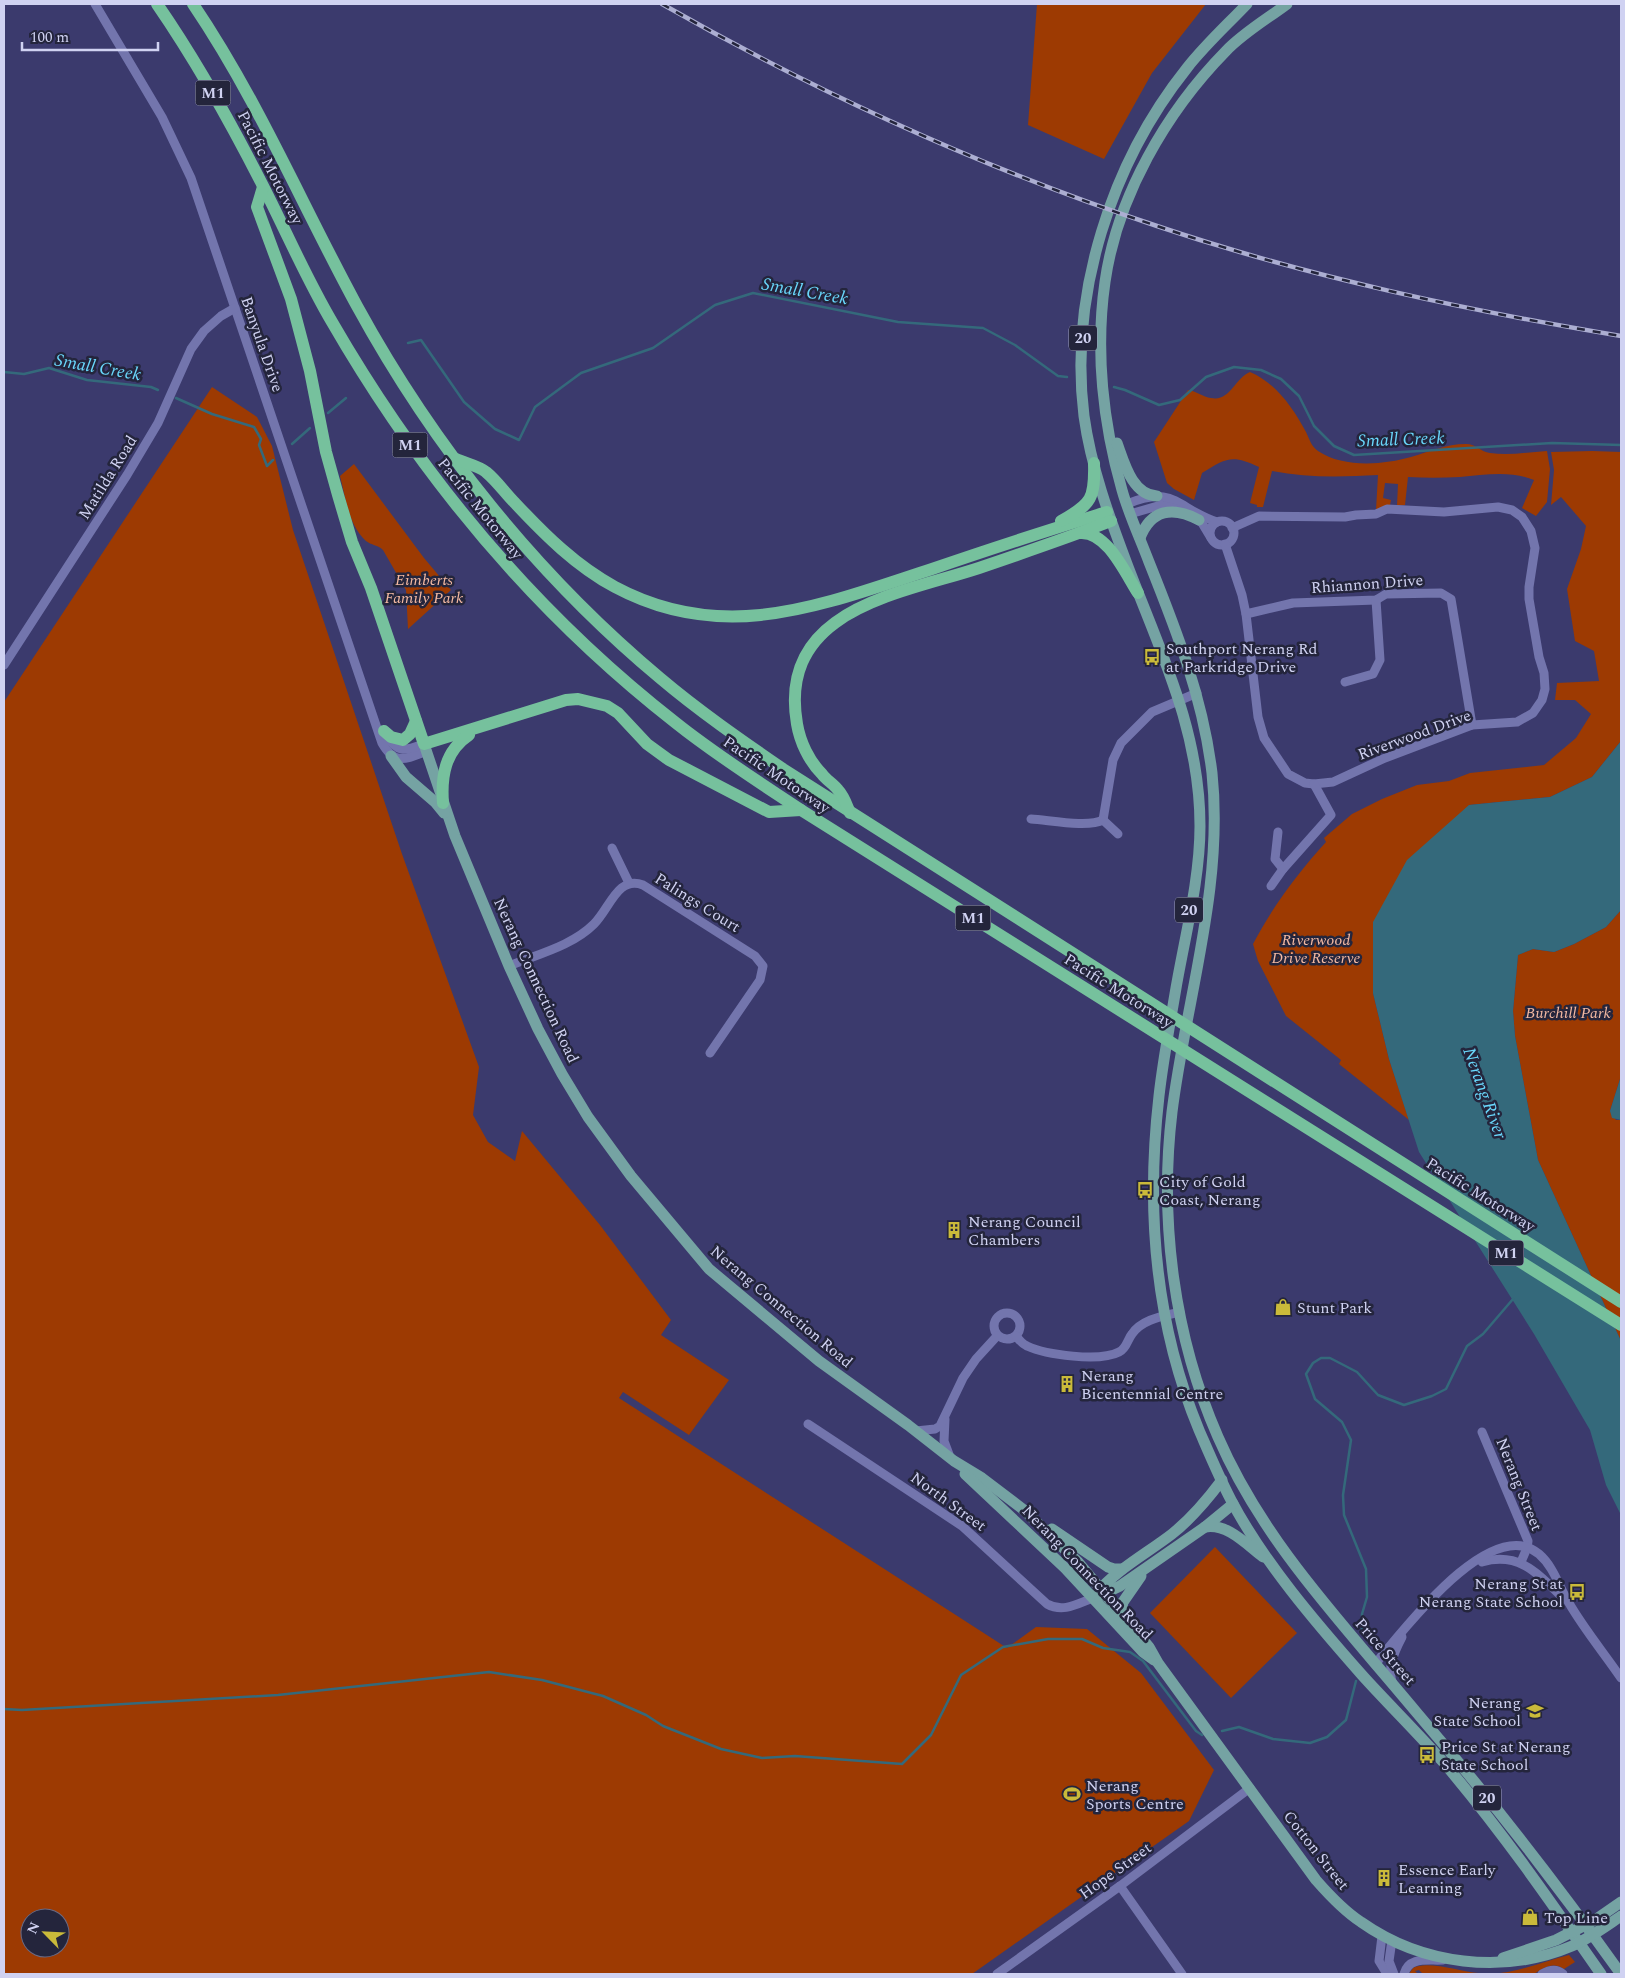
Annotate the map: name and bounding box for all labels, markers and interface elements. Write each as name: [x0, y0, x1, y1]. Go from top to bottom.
scale bar: [22, 20, 159, 52]
text: 100 m: [30, 26, 69, 49]
road number: M1: [196, 80, 230, 106]
street label: Pacific Motorway: [231, 106, 310, 230]
water label: Small Creek: [759, 271, 851, 312]
street label: Banyula Drive: [234, 293, 290, 395]
road number: 20: [1069, 326, 1097, 350]
water label: Small Creek: [52, 347, 144, 388]
water label: Small Creek: [1357, 424, 1446, 455]
street label: Matilda Road: [72, 431, 143, 524]
road number: M1: [392, 432, 428, 458]
street label: Pacific Motorway: [432, 453, 530, 566]
park label: Eimberts Family Park: [384, 568, 464, 610]
street label: Rhiannon Drive: [1310, 568, 1424, 600]
place label: Southport Nerang Rd at Parkridge Drive: [1166, 637, 1318, 679]
bus stop icon: Southport Nerang Rd at Parkridge Drive: [1142, 647, 1162, 667]
street label: Riverwood Drive: [1354, 703, 1474, 767]
street label: Pacific Motorway: [718, 730, 836, 820]
street label: Palings Court: [650, 867, 745, 939]
street label: Nerang Connection Road: [487, 894, 585, 1067]
road number: 20: [1175, 898, 1203, 922]
road number: M1: [956, 906, 990, 930]
park label: Riverwood Drive Reserve: [1272, 928, 1360, 970]
street label: Pacific Motorway: [1059, 948, 1179, 1035]
park label: Burchill Park: [1525, 1001, 1611, 1025]
water label: Nerang River: [1455, 1043, 1514, 1144]
street label: Pacific Motorway: [1421, 1152, 1541, 1239]
place label: City of Gold Coast, Nerang: [1159, 1170, 1260, 1212]
bus stop icon: City of Gold Coast, Nerang: [1135, 1180, 1155, 1200]
place label: Nerang Council Chambers: [968, 1210, 1081, 1252]
building icon: Nerang Council Chambers: [944, 1220, 964, 1240]
street label: Nerang Connection Road: [705, 1240, 858, 1374]
road number: M1: [1488, 1240, 1524, 1266]
place label: Stunt Park: [1297, 1296, 1372, 1320]
shop icon: Stunt Park: [1273, 1297, 1293, 1317]
place label: Nerang Bicentennial Centre: [1081, 1364, 1223, 1406]
building icon: Nerang Bicentennial Centre: [1057, 1374, 1077, 1394]
street label: Nerang Street: [1489, 1434, 1549, 1535]
street label: North Street: [905, 1466, 992, 1538]
street label: Nerang Connection Road: [1016, 1500, 1158, 1646]
place label: Nerang St at Nerang State School: [1419, 1572, 1563, 1614]
bus stop icon: Nerang St at Nerang State School: [1567, 1582, 1587, 1602]
street label: Price Street: [1349, 1613, 1422, 1691]
place label: Nerang State School: [1434, 1691, 1521, 1733]
school or university icon: Nerang State School: [1525, 1701, 1545, 1721]
place label: Price St at Nerang State School: [1441, 1735, 1570, 1777]
bus stop icon: Price St at Nerang State School: [1417, 1745, 1437, 1765]
place label: Nerang Sports Centre: [1086, 1774, 1184, 1816]
sports icon: Nerang Sports Centre: [1062, 1784, 1082, 1804]
road number: 20: [1473, 1786, 1501, 1810]
street label: Cotton Street: [1277, 1806, 1355, 1896]
street label: Hope Street: [1074, 1836, 1157, 1905]
place label: Essence Early Learning: [1398, 1858, 1497, 1900]
building icon: Essence Early Learning: [1374, 1868, 1394, 1888]
place label: Top Line: [1544, 1906, 1608, 1930]
shop icon: Top Line: [1520, 1907, 1540, 1927]
north arrow: [20, 1908, 70, 1958]
text: N: [22, 1918, 45, 1937]

